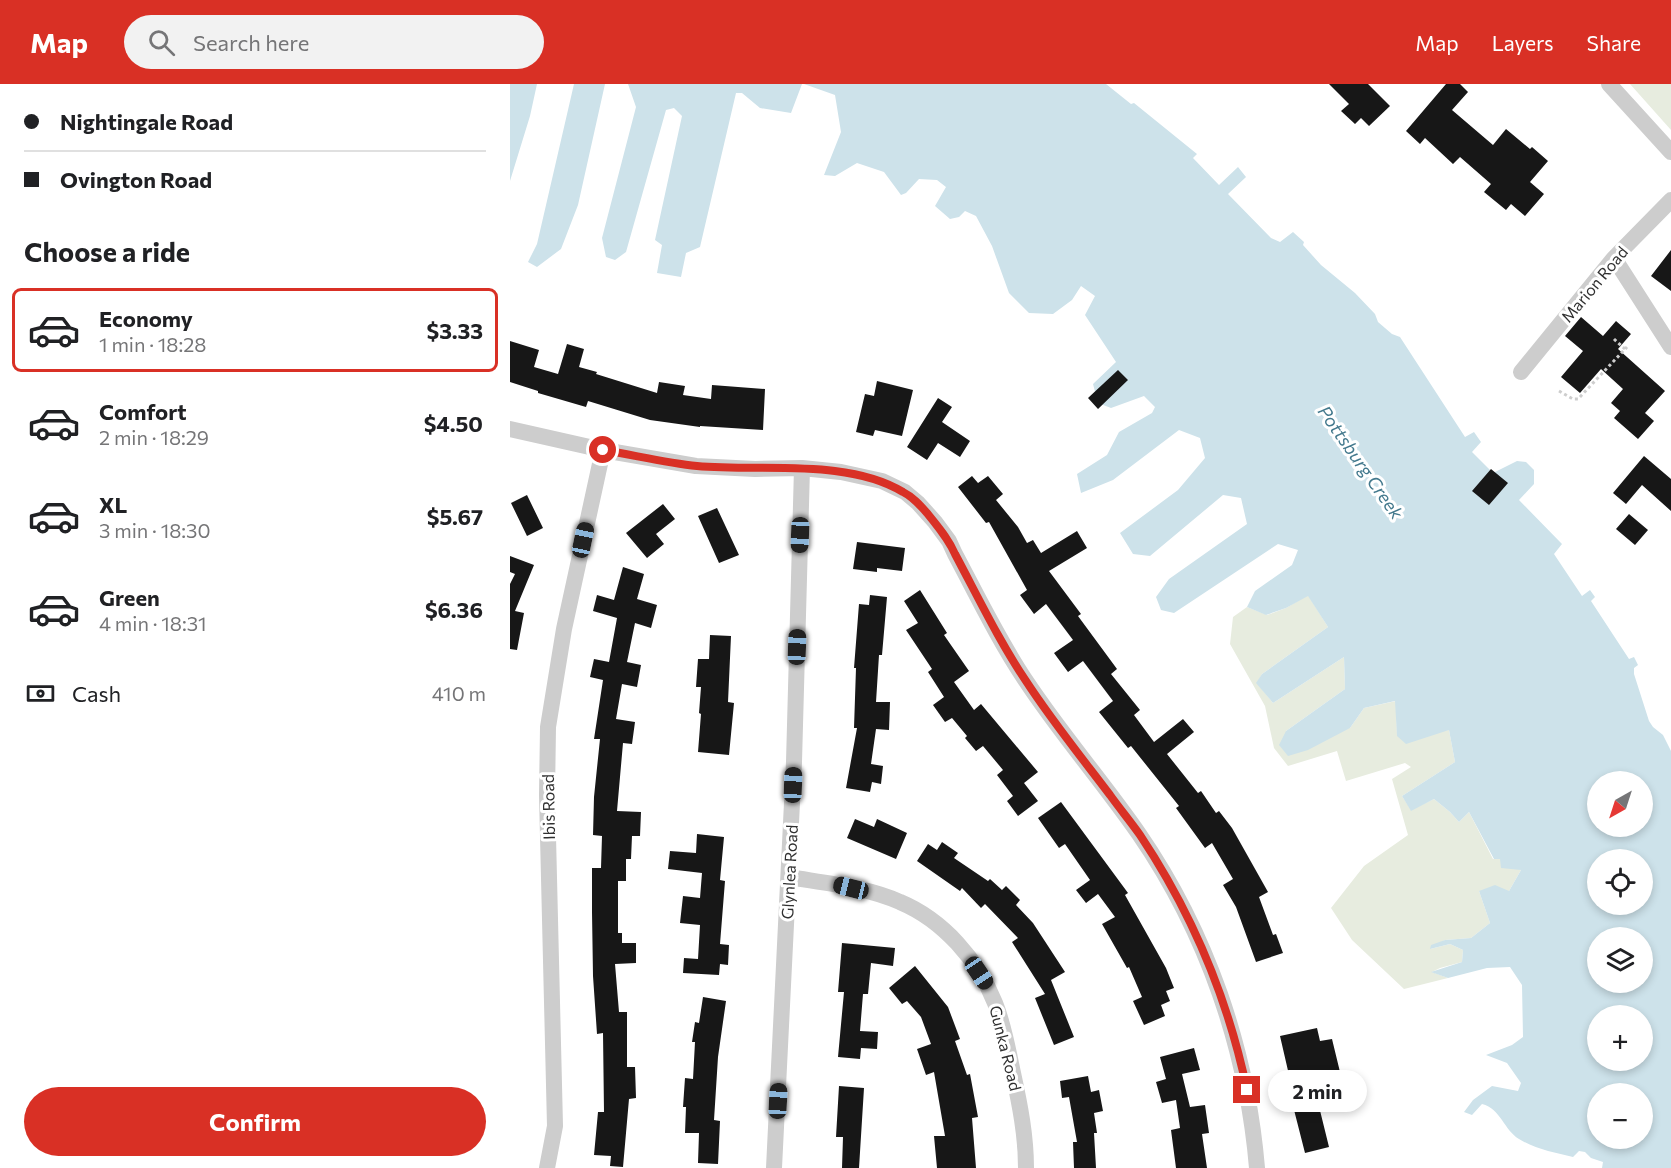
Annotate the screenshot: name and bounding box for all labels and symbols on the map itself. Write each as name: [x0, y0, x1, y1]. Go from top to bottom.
street label: Marion Road: [1557, 242, 1631, 326]
water label: Pottsburg Creek: [1314, 401, 1409, 524]
route start: [589, 436, 616, 463]
car: [790, 517, 810, 553]
car: [570, 521, 596, 559]
car: [787, 629, 807, 665]
car: [783, 767, 803, 803]
north arrow: [1587, 771, 1653, 837]
street label: Ibis Road: [538, 774, 558, 840]
street label: Glynlea Road: [777, 824, 801, 920]
car: [831, 875, 871, 901]
car: [961, 953, 997, 993]
street label: Gunka Road: [986, 1003, 1026, 1093]
callout: 2 min: [1268, 1069, 1367, 1111]
route end: [1233, 1076, 1260, 1103]
car: [768, 1083, 788, 1119]

